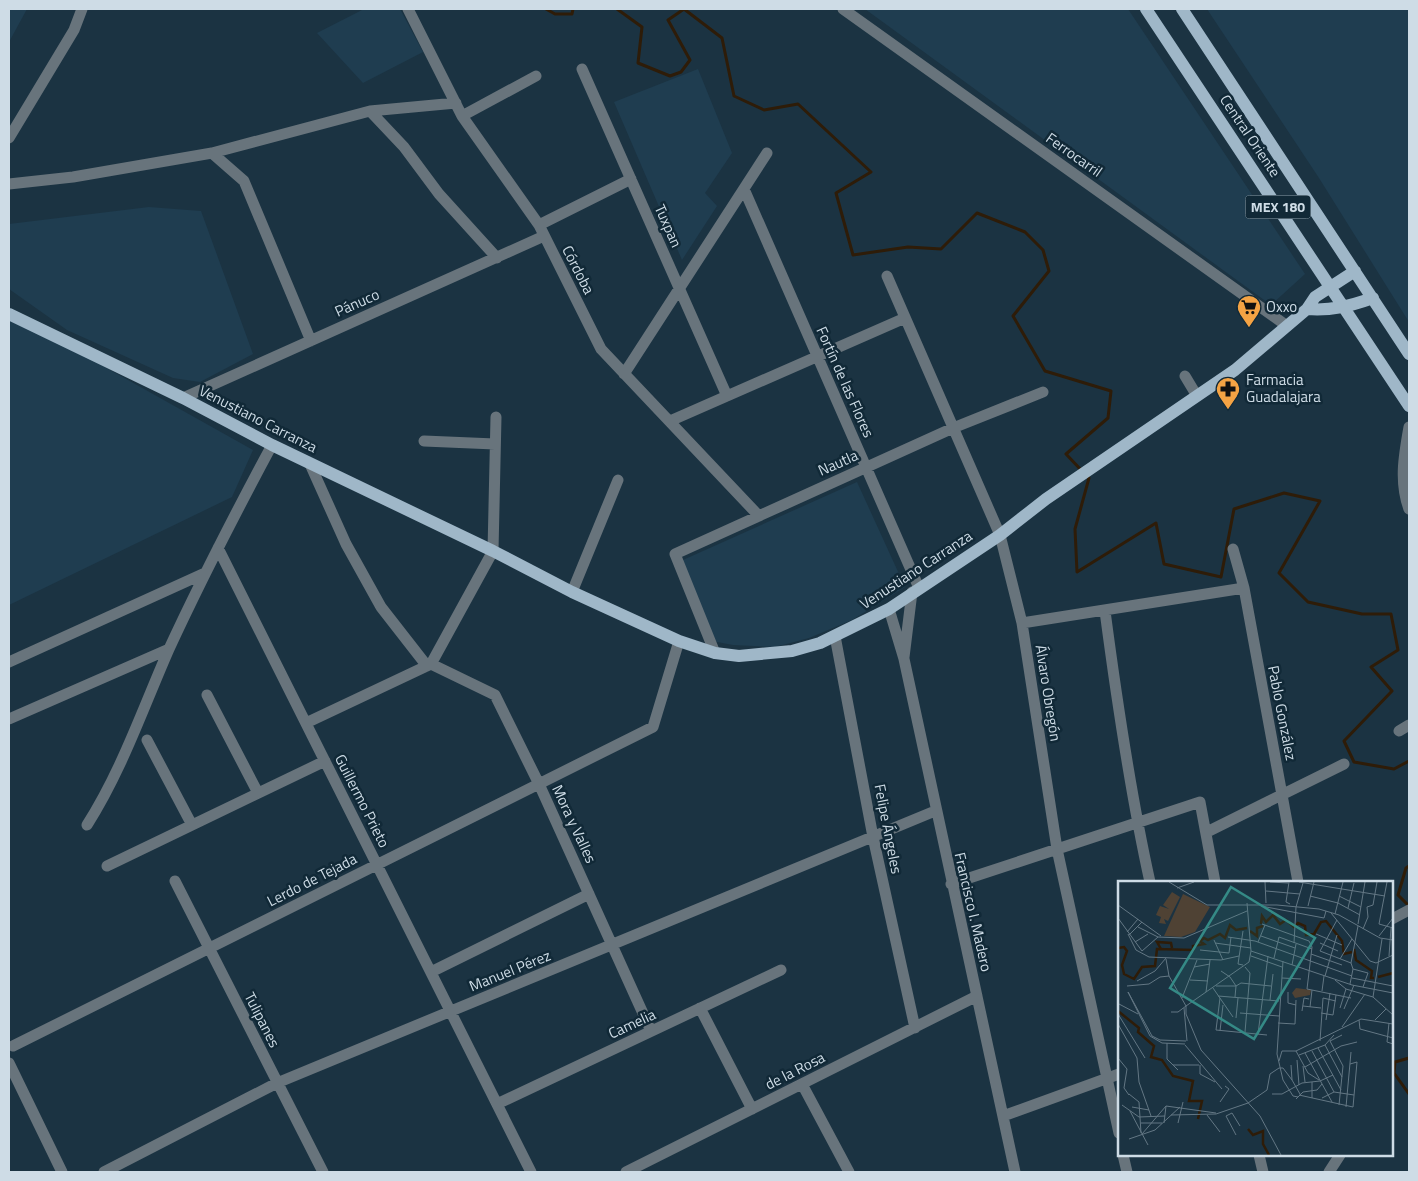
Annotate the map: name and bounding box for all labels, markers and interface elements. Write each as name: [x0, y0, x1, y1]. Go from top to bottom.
street label: Central Oriente: [1214, 90, 1287, 182]
street label: Ferrocarril: [1041, 127, 1107, 183]
road number: MEX 180: [1246, 196, 1310, 218]
street label: Tuxpan: [649, 201, 688, 251]
street label: Córdoba: [556, 241, 601, 299]
street label: Pánuco: [331, 283, 383, 323]
supermarket icon: Oxxo: [1236, 294, 1262, 328]
place label: Oxxo: [1266, 295, 1297, 318]
street label: Fortín de las Flores: [811, 322, 880, 441]
place label: Farmacia Guadalajara: [1246, 368, 1321, 408]
pharmacy icon: Farmacia Guadalajara: [1215, 376, 1241, 410]
street label: Venustiano Carranza: [195, 379, 322, 459]
street label: Nautla: [814, 443, 862, 482]
street label: Venustiano Carranza: [855, 524, 977, 615]
street label: Álvaro Obregón: [1030, 643, 1067, 743]
street label: Pablo González: [1262, 663, 1303, 763]
street label: Guillermo Prieto: [329, 750, 396, 852]
street label: Mora y Valles: [546, 781, 603, 867]
street label: Felipe Ángeles: [869, 782, 908, 876]
street label: Lerdo de Tejada: [263, 847, 361, 912]
street label: Francisco I. Madero: [949, 850, 998, 974]
inset map: [1118, 881, 1393, 1156]
street label: Manuel Pérez: [465, 944, 554, 997]
street label: Tulipanes: [239, 988, 286, 1051]
street label: Camelia: [604, 1002, 660, 1045]
street label: de la Rosa: [761, 1045, 829, 1095]

